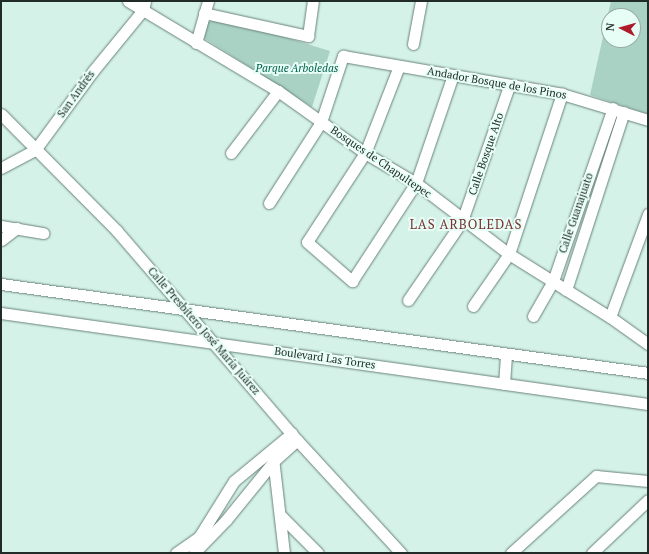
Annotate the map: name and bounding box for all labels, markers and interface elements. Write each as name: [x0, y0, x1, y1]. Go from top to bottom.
north arrow: [601, 8, 641, 48]
text: N: [603, 22, 617, 32]
park label: Parque Arboledas: [256, 61, 338, 75]
street label: Andador Bosque de los Pinos: [426, 64, 568, 102]
street label: San Andrés: [54, 68, 98, 120]
street label: Calle Bosque Alto: [466, 111, 506, 197]
street label: Bosques de Chapultepec: [328, 123, 434, 201]
street label: Calle Guanajuato: [556, 171, 596, 255]
district label: LAS ARBOLEDAS: [410, 216, 522, 232]
street label: Calle Presbítero José María Juárez: [145, 265, 263, 397]
street label: Boulevard Las Torres: [274, 344, 376, 372]

